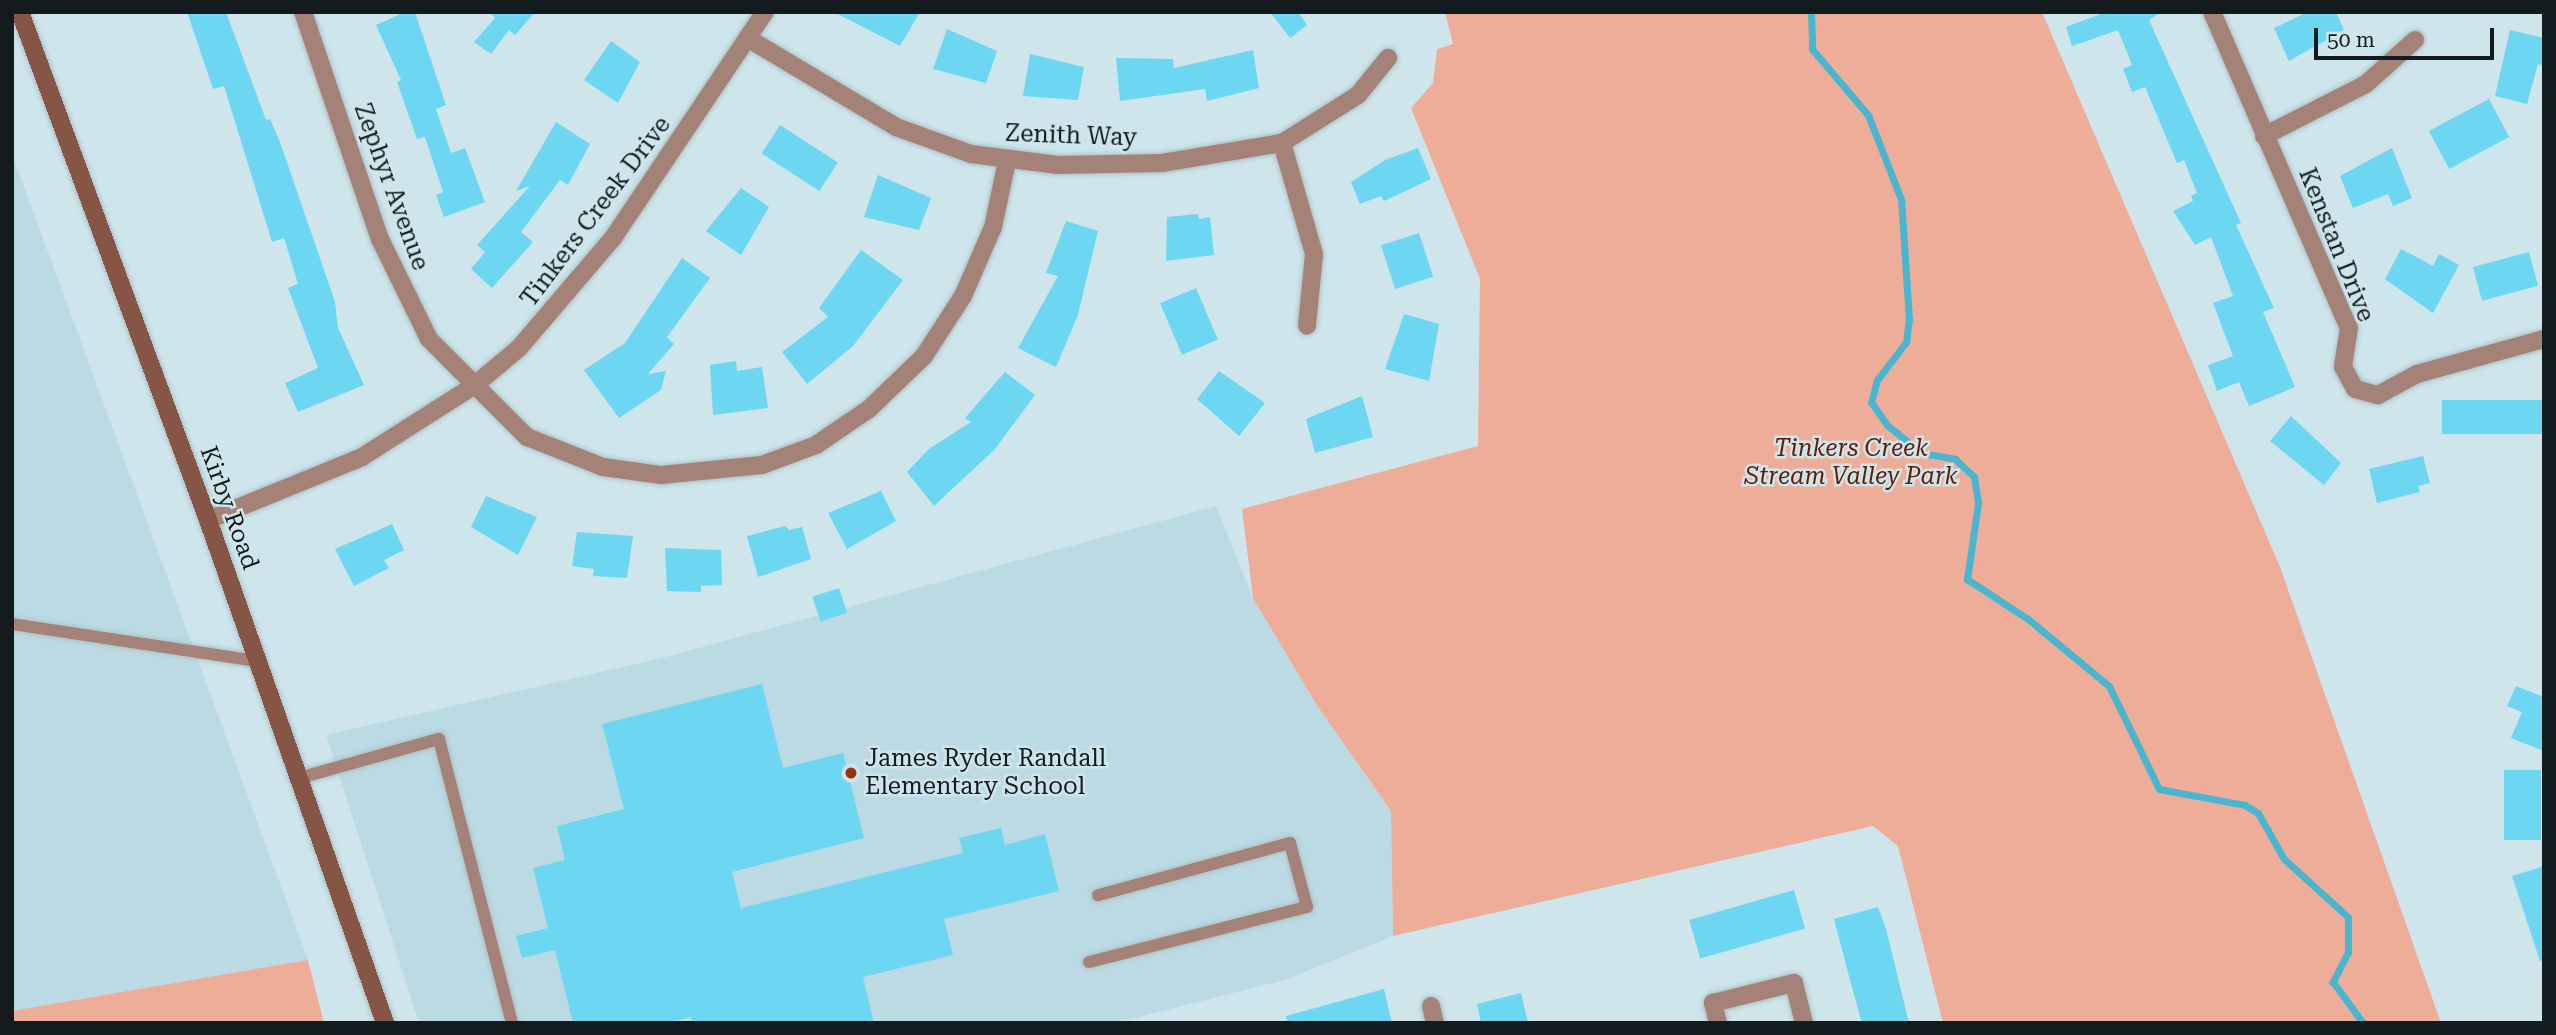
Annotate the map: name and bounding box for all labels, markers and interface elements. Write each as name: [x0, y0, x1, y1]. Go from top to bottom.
scale bar: [2318, 14, 2498, 58]
text: 50 m: [2327, 28, 2375, 52]
street label: Zephyr Avenue: [347, 100, 435, 274]
street label: Tinkers Creek Drive: [515, 111, 677, 313]
street label: Zenith Way: [1005, 119, 1137, 153]
street label: Kenstan Drive: [2292, 164, 2380, 326]
park label: Tinkers Creek Stream Valley Park: [1745, 435, 1957, 491]
street label: Kirby Road: [193, 442, 265, 574]
place label: James Ryder Randall Elementary School: [865, 745, 1106, 801]
marker: James Ryder Randall Elementary School: [843, 765, 859, 781]

